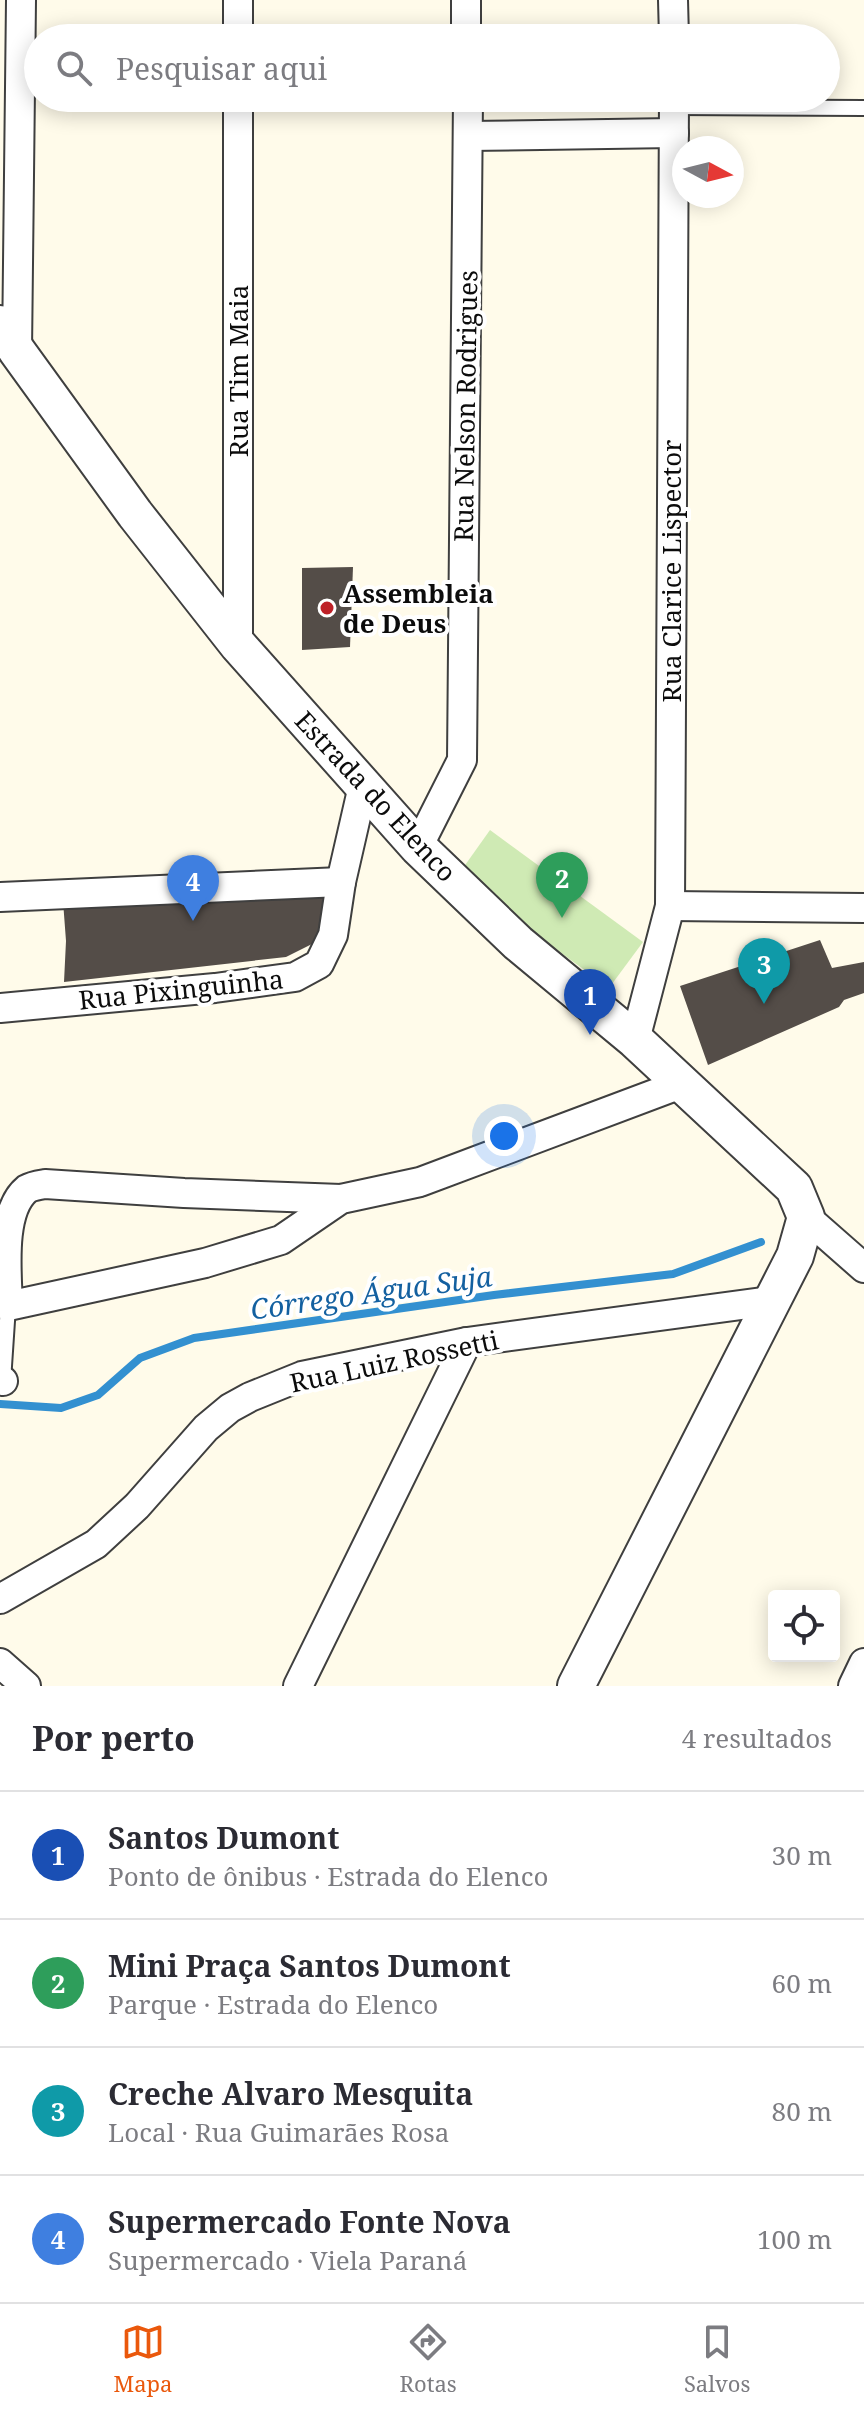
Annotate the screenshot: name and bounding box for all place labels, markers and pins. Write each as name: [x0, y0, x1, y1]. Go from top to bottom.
place label: Assembleia de Deus: [343, 575, 494, 641]
marker: Assembleia de Deus: [318, 599, 336, 617]
pin: 2: [536, 852, 588, 918]
pin: 4: [167, 855, 219, 921]
pin: 3: [738, 938, 790, 1004]
pin: 1: [564, 969, 616, 1035]

